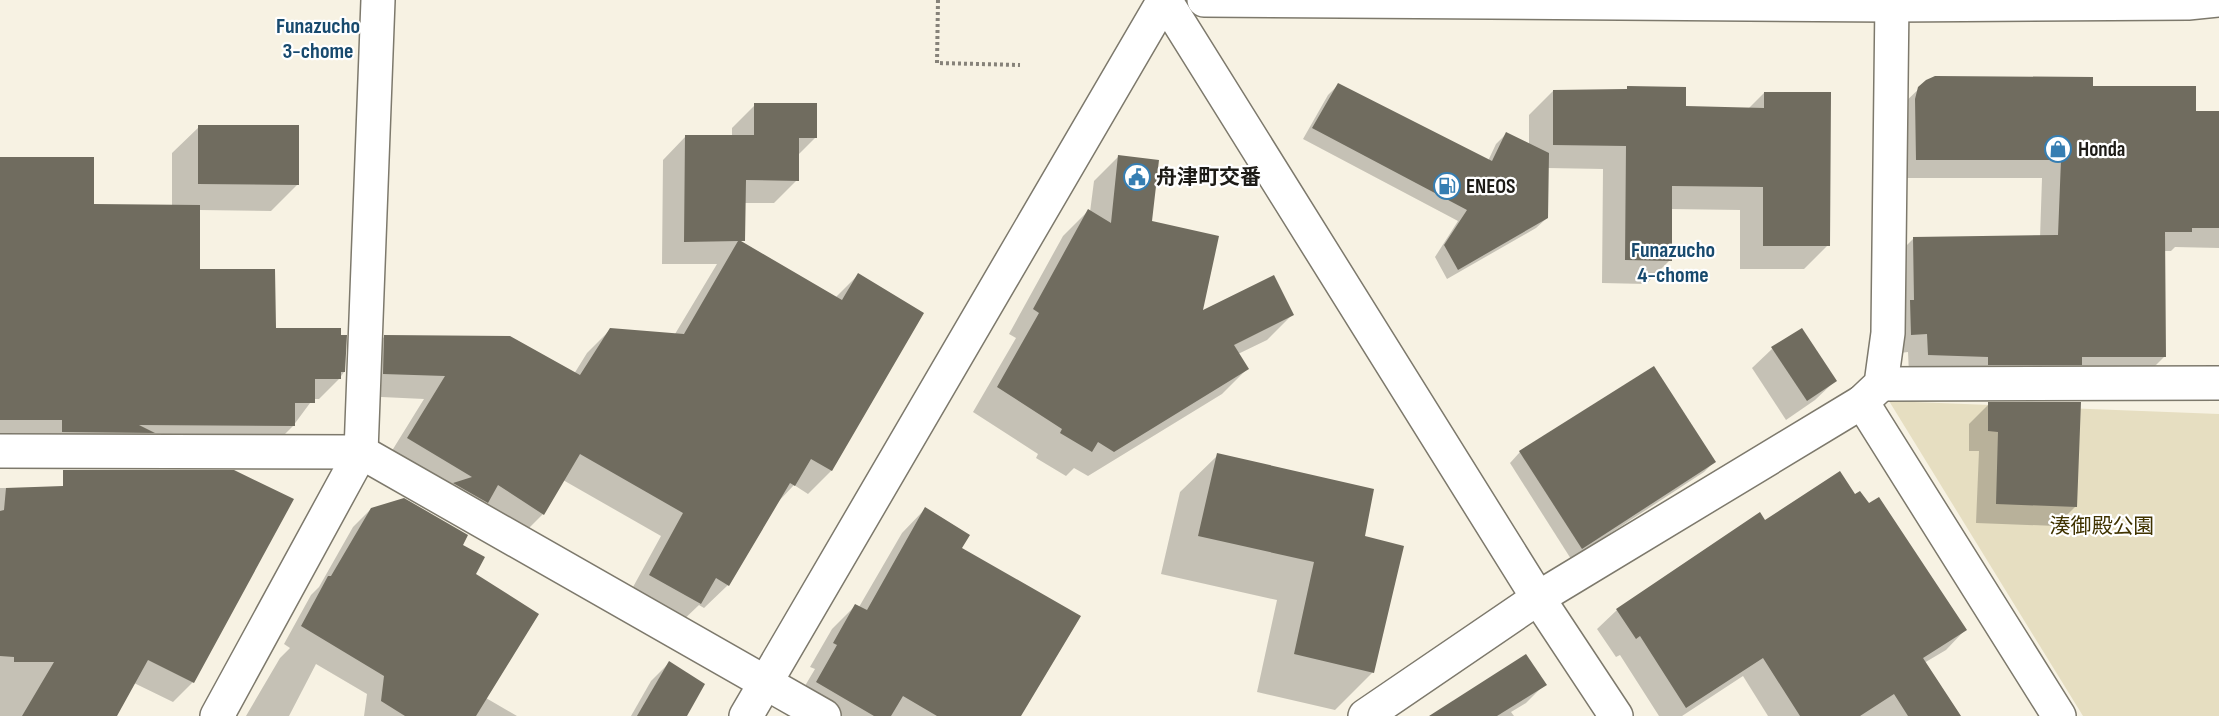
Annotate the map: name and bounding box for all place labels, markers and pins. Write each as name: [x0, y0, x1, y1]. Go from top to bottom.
shop icon: Honda: [2043, 134, 2073, 164]
place label: Honda: [2078, 137, 2125, 162]
public building icon: 舟津町交番: [1122, 162, 1152, 192]
place label: 舟津町交番: [1156, 165, 1261, 190]
fuel station icon: ENEOS: [1432, 171, 1462, 201]
place label: ENEOS: [1466, 174, 1516, 199]

